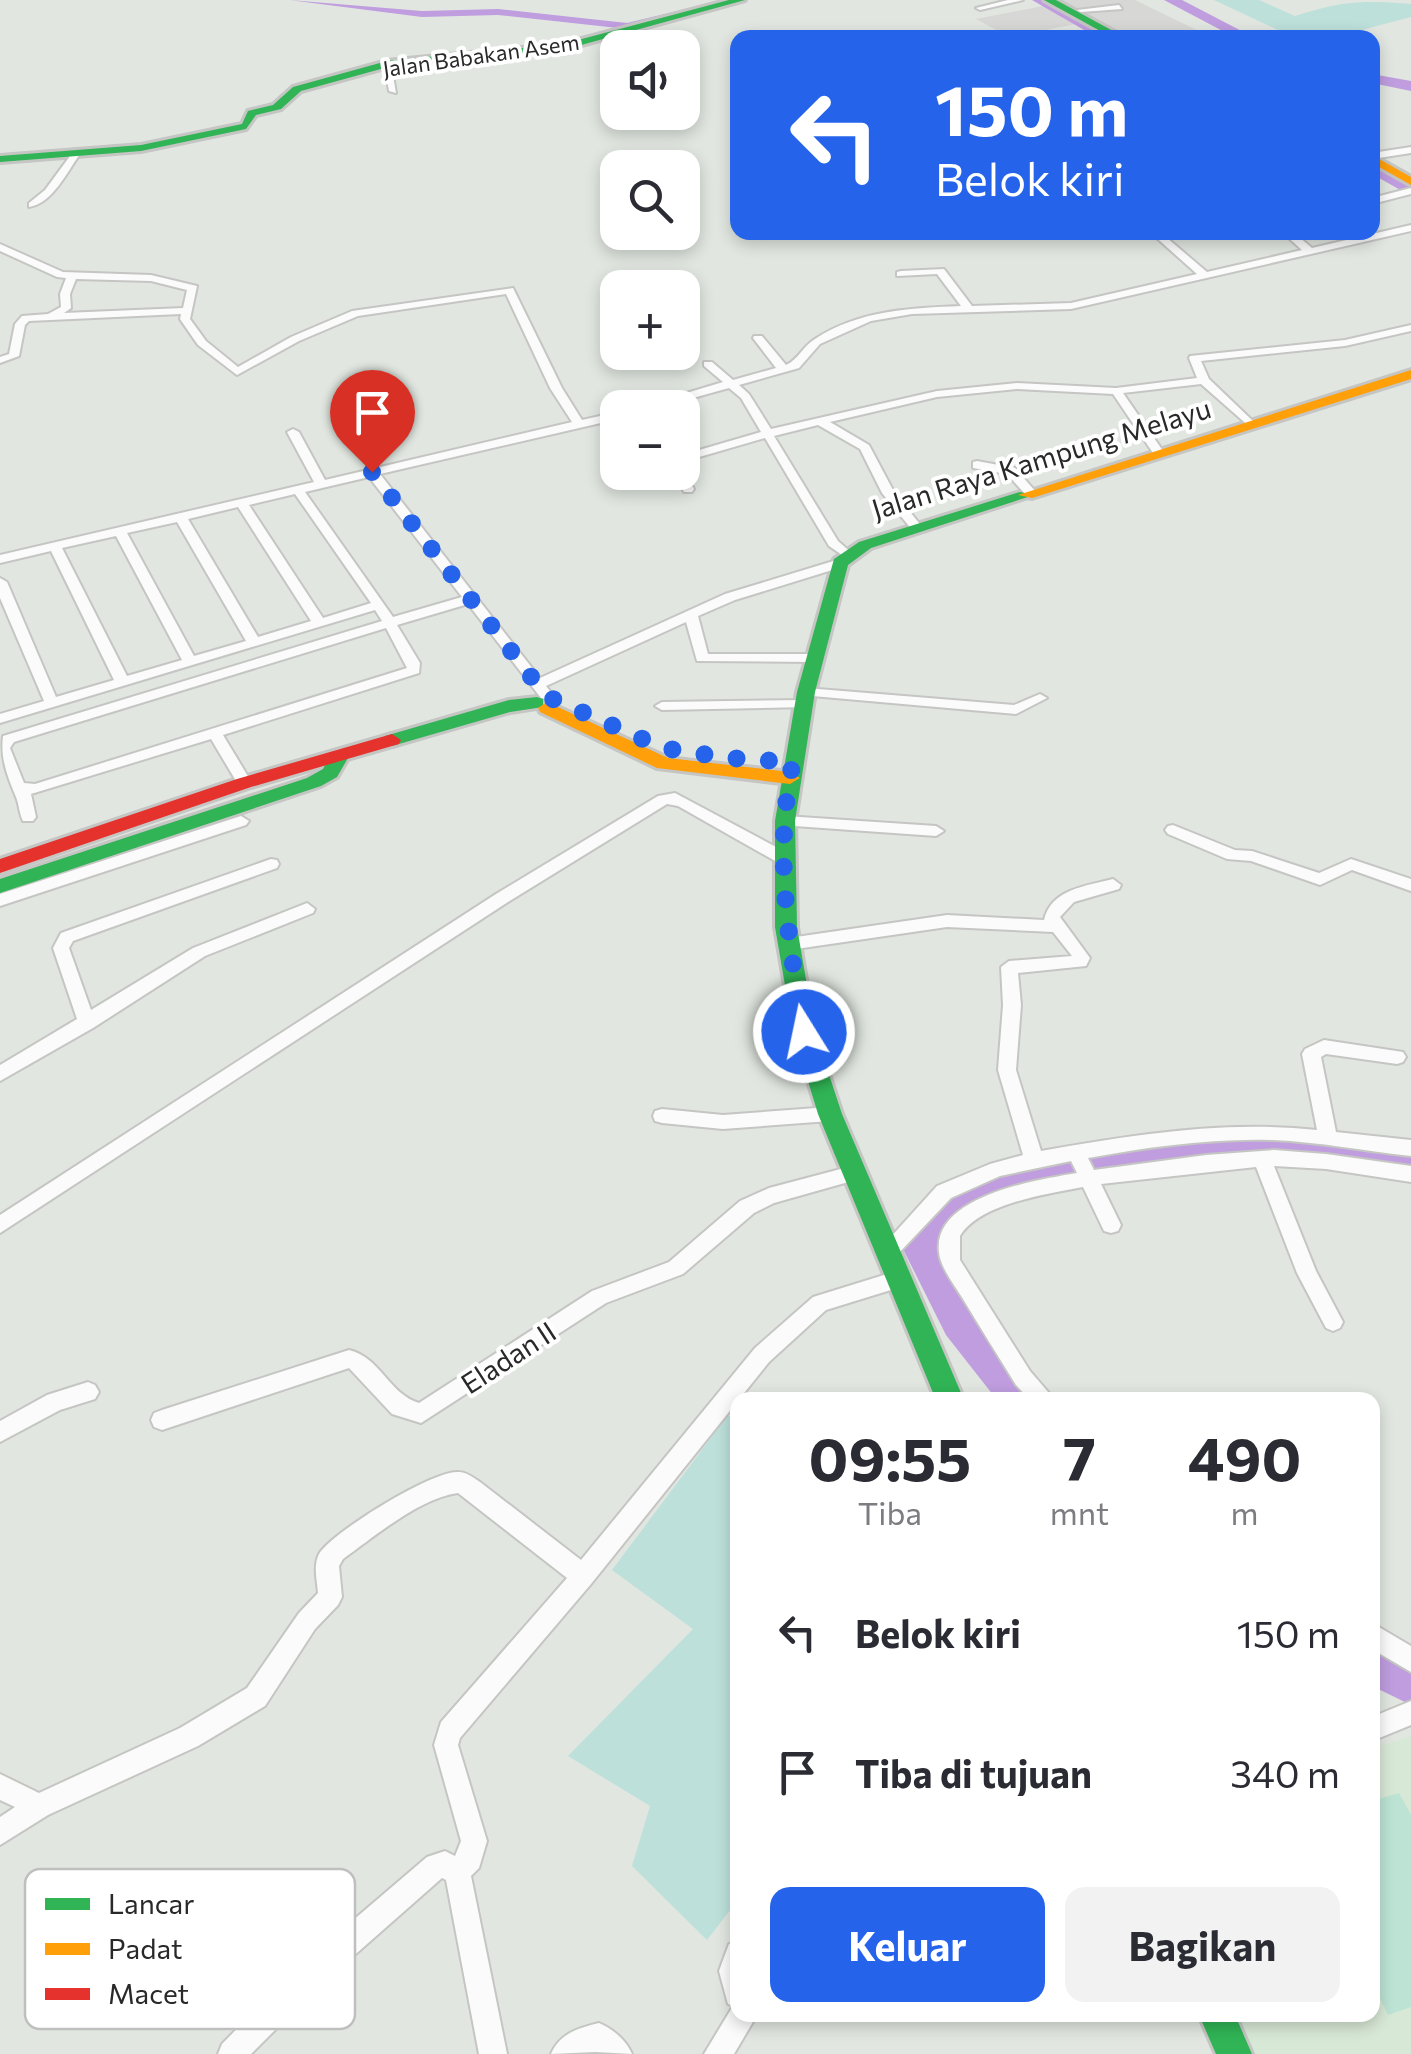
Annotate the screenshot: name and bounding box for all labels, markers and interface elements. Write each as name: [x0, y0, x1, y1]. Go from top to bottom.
street label: Jalan Babakan Asem: [381, 28, 581, 82]
map controls: [600, 30, 700, 490]
button: sound: [600, 30, 700, 130]
text: 150 m: [935, 65, 1128, 150]
icon: left: [770, 70, 900, 200]
button: search: [600, 150, 700, 250]
text: Belok kiri: [935, 150, 1125, 205]
button: +: [600, 270, 700, 370]
pin: [330, 370, 415, 473]
icon: arrive: [345, 385, 400, 440]
button: −: [600, 390, 700, 490]
street label: Jalan Raya Kampung Melayu: [867, 390, 1215, 526]
position arrow: [752, 980, 856, 1084]
street label: Eladan II: [454, 1314, 562, 1400]
text: 09:55: [809, 1420, 971, 1493]
text: 7: [1063, 1420, 1096, 1493]
text: 490: [1188, 1420, 1301, 1493]
text: Tiba: [858, 1492, 922, 1532]
text: mnt: [1050, 1492, 1109, 1532]
text: m: [1231, 1492, 1259, 1532]
icon: left: [770, 1605, 825, 1660]
text: Belok kiri: [855, 1609, 1021, 1656]
text: 150 m: [1237, 1609, 1340, 1656]
icon: arrive: [770, 1745, 825, 1800]
text: Tiba di tujuan: [855, 1749, 1092, 1796]
text: 340 m: [1230, 1749, 1340, 1796]
legend: [25, 1869, 355, 2029]
text: Lancar: [108, 1886, 194, 1920]
button: Keluar: [770, 1887, 1045, 2002]
button: Bagikan: [1065, 1887, 1340, 2002]
text: Padat: [108, 1931, 183, 1965]
text: Macet: [108, 1976, 189, 2010]

